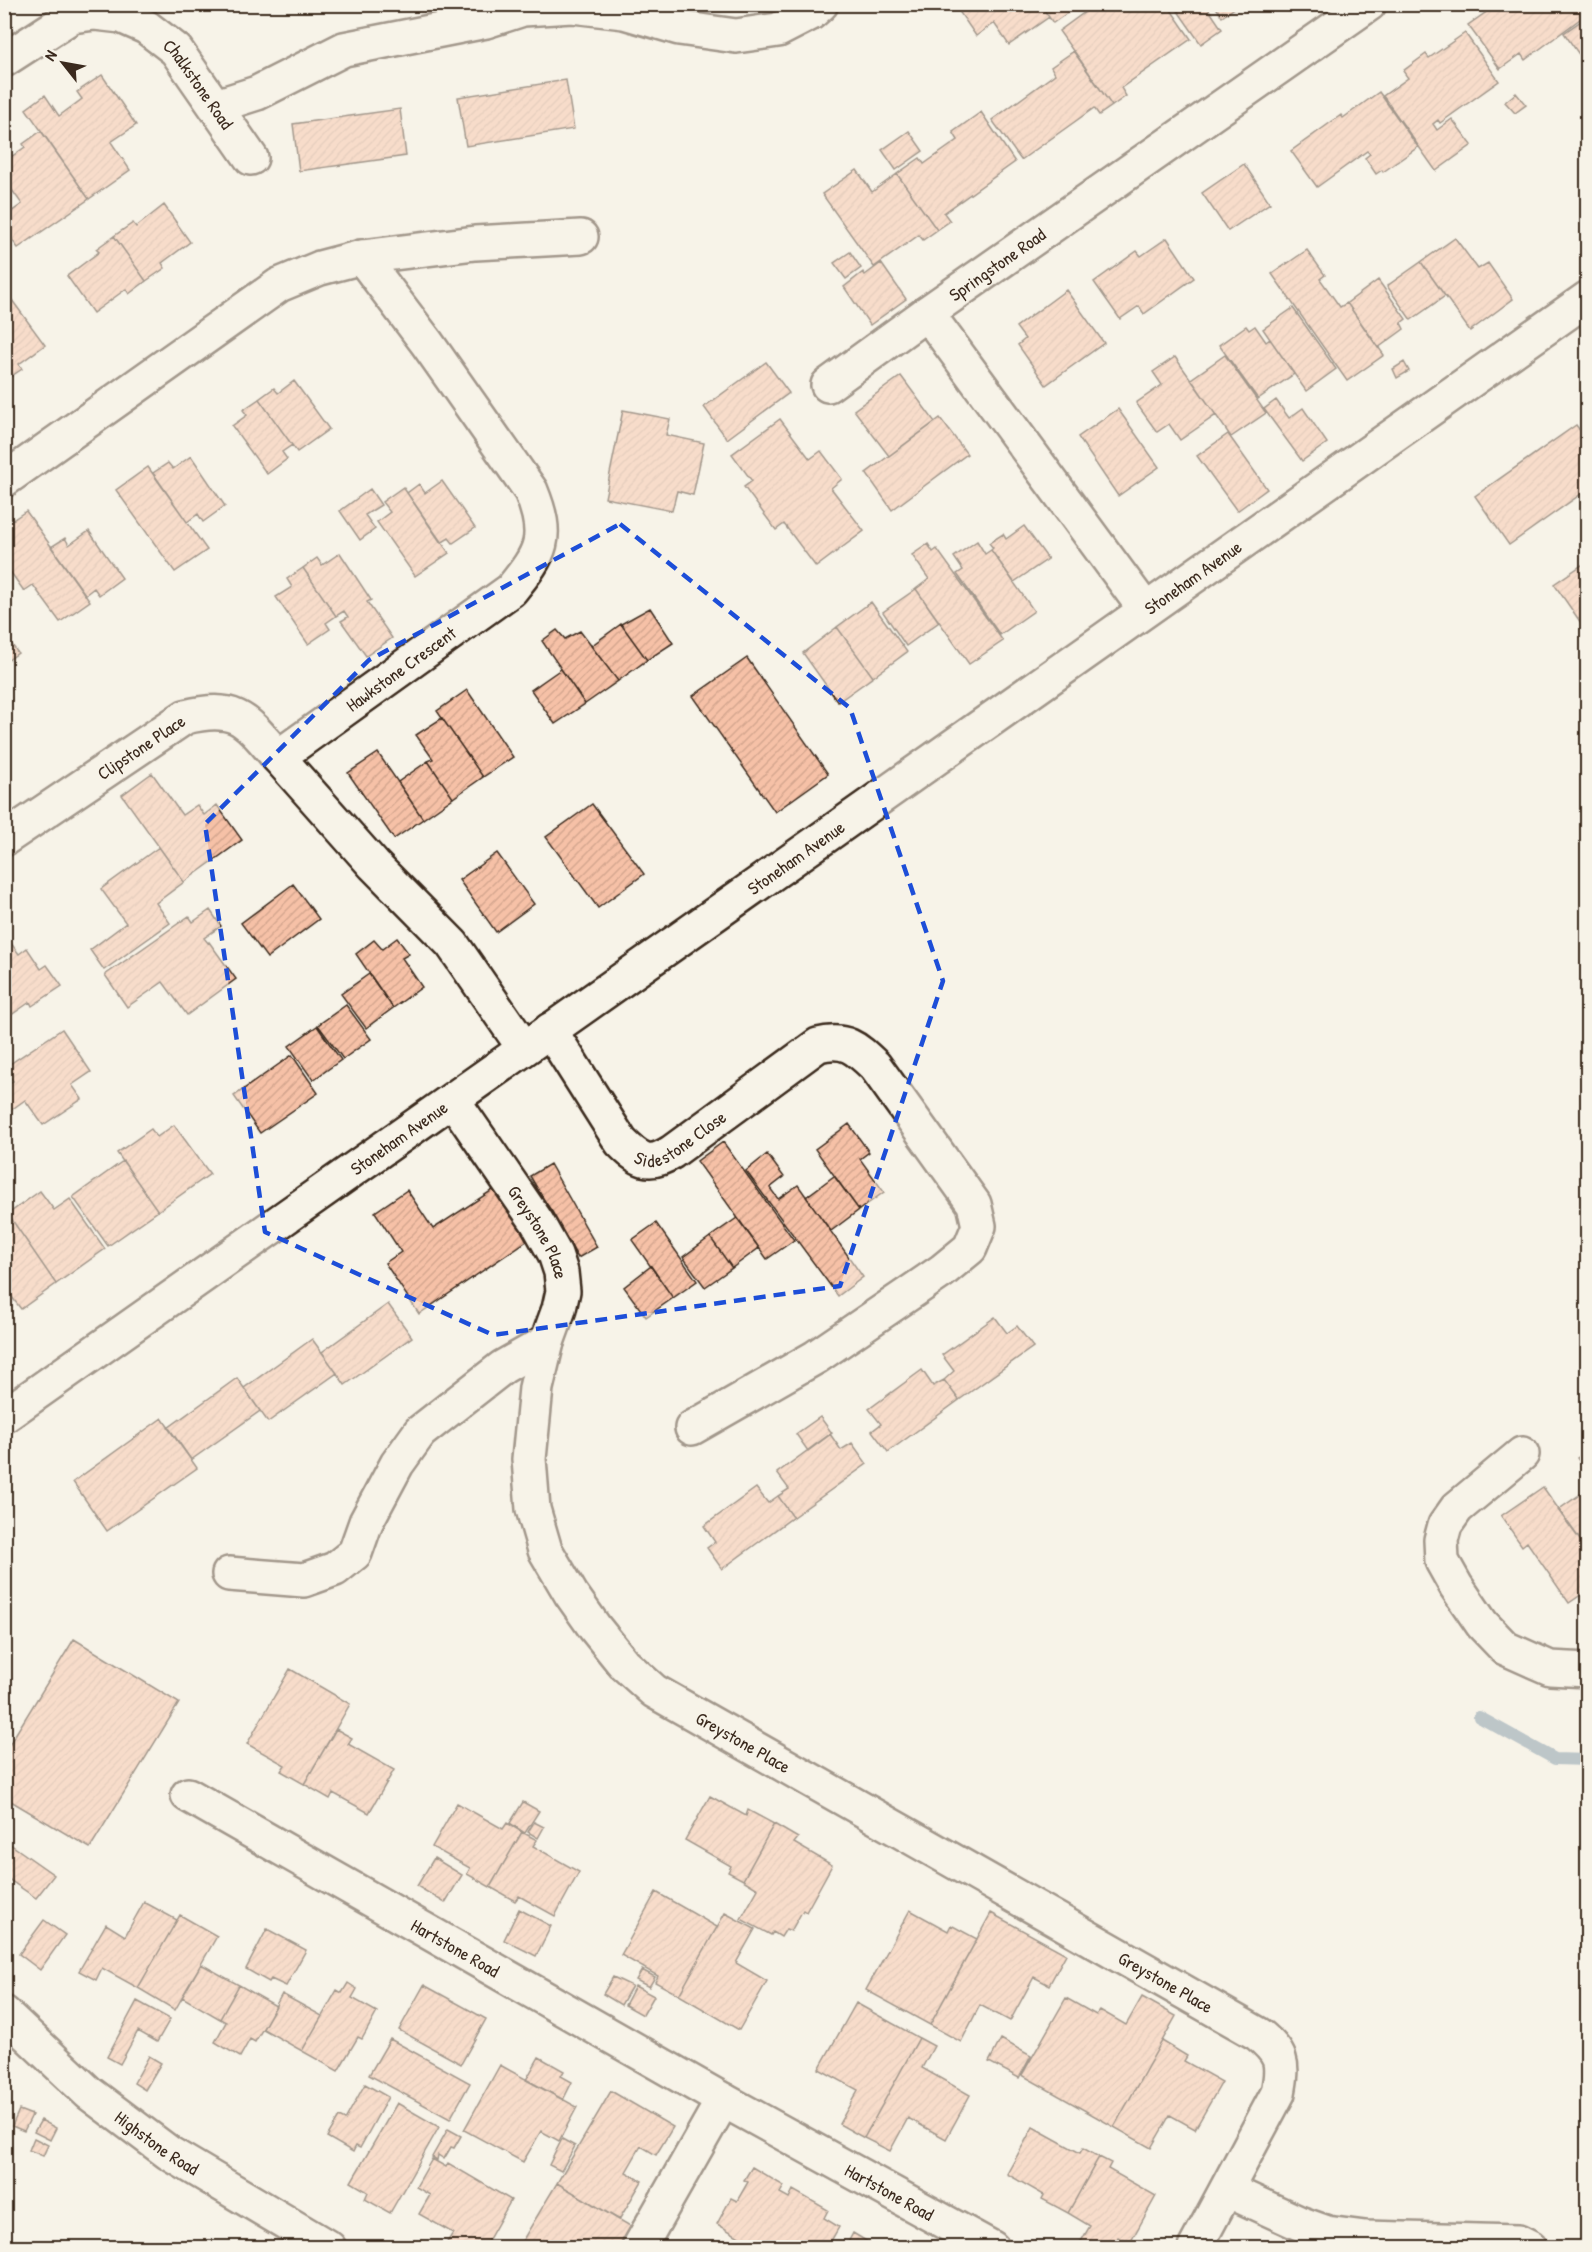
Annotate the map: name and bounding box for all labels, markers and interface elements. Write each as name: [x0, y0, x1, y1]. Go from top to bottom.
street label: Chalkstone Road: [158, 32, 240, 134]
north arrow: [33, 33, 93, 93]
text: N: [39, 46, 62, 65]
street label: Springstone Road: [944, 222, 1050, 307]
street label: Stoneham Avenue: [1139, 534, 1246, 620]
street label: Hawkstone Crescent: [341, 620, 462, 717]
street label: Clipstone Place: [92, 708, 190, 785]
street label: Stoneham Avenue: [742, 814, 849, 900]
street label: Stoneham Avenue: [345, 1094, 452, 1180]
street label: Sidestone Close: [630, 1104, 731, 1173]
street label: Greystone Place: [503, 1180, 574, 1280]
street label: Greystone Place: [692, 1705, 795, 1778]
street label: Hartstone Road: [407, 1912, 504, 1983]
street label: Greystone Place: [1114, 1945, 1218, 2018]
street label: Highstone Road: [110, 2104, 204, 2181]
street label: Hartstone Road: [841, 2157, 939, 2226]

